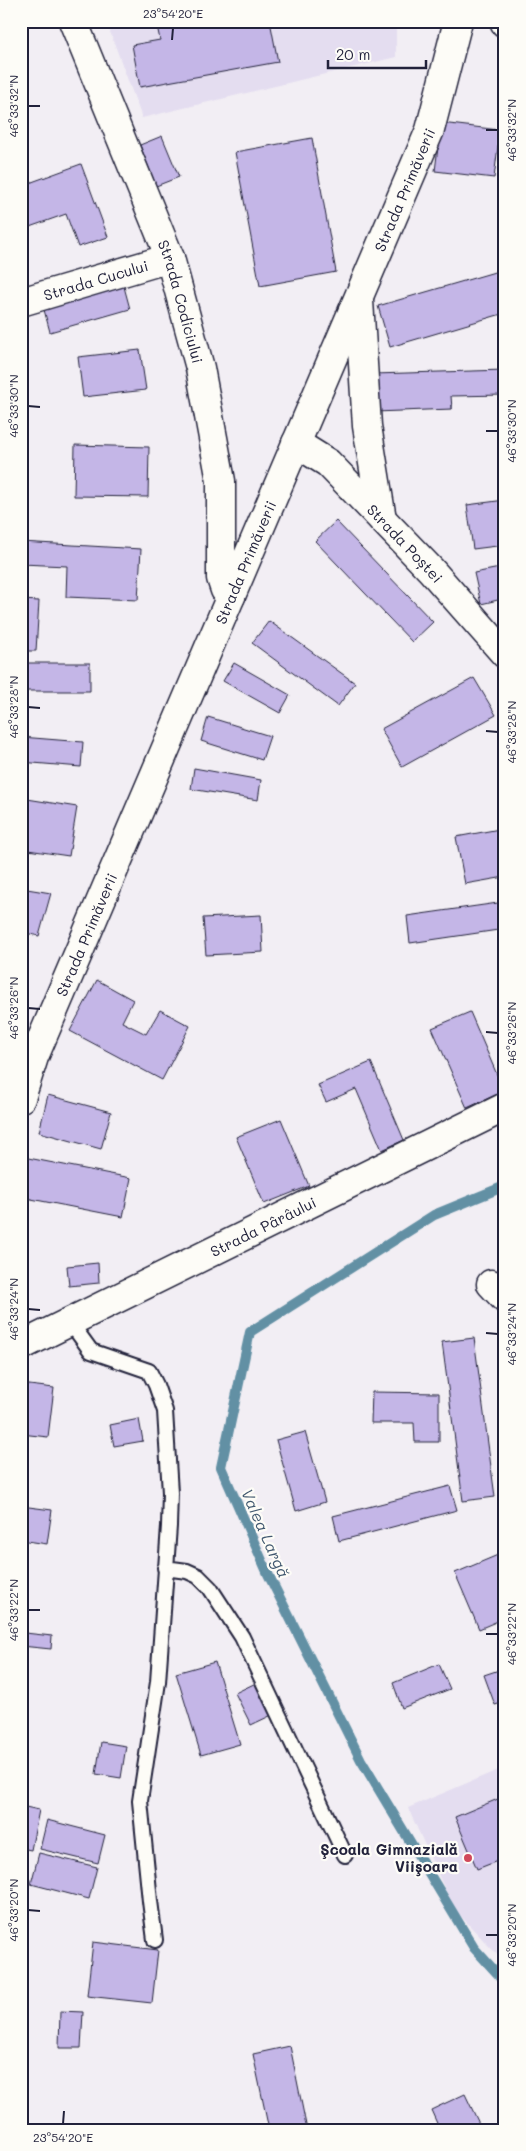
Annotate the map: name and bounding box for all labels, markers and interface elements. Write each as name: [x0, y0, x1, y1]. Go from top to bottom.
text: 23°54'20"E: [143, 5, 203, 21]
scale bar: [328, 38, 426, 70]
text: 20 m: [336, 44, 370, 64]
text: 46°33'32"N: [5, 75, 21, 137]
text: 46°33'32"N: [503, 99, 519, 161]
street label: Strada Primăverii: [369, 125, 440, 255]
street label: Strada Codiciului: [154, 237, 208, 366]
street label: Strada Cucului: [41, 255, 151, 305]
text: 46°33'30"N: [5, 374, 21, 438]
text: 46°33'30"N: [503, 399, 519, 463]
street label: Strada Primăverii: [210, 498, 281, 627]
street label: Strada Poștei: [363, 500, 447, 587]
text: 46°33'28"N: [5, 676, 21, 738]
text: 46°33'28"N: [503, 701, 519, 763]
street label: Strada Primăverii: [51, 870, 121, 999]
text: 46°33'26"N: [5, 977, 21, 1039]
text: 46°33'26"N: [503, 1002, 519, 1064]
street label: Strada Pârâului: [207, 1192, 319, 1261]
text: 46°33'24"N: [5, 1278, 21, 1340]
text: 46°33'24"N: [503, 1303, 519, 1365]
water label: Valea Largă: [237, 1485, 295, 1581]
text: 46°33'22"N: [5, 1579, 21, 1641]
text: 46°33'22"N: [503, 1603, 519, 1665]
place label: Şcoala Gimnazială Viişoara: [320, 1839, 458, 1877]
marker: Şcoala Gimnazială Viişoara: [462, 1852, 474, 1864]
text: 46°33'20"N: [5, 1879, 21, 1941]
text: 46°33'20"N: [503, 1904, 519, 1966]
text: 23°54'20"E: [33, 2129, 93, 2145]

